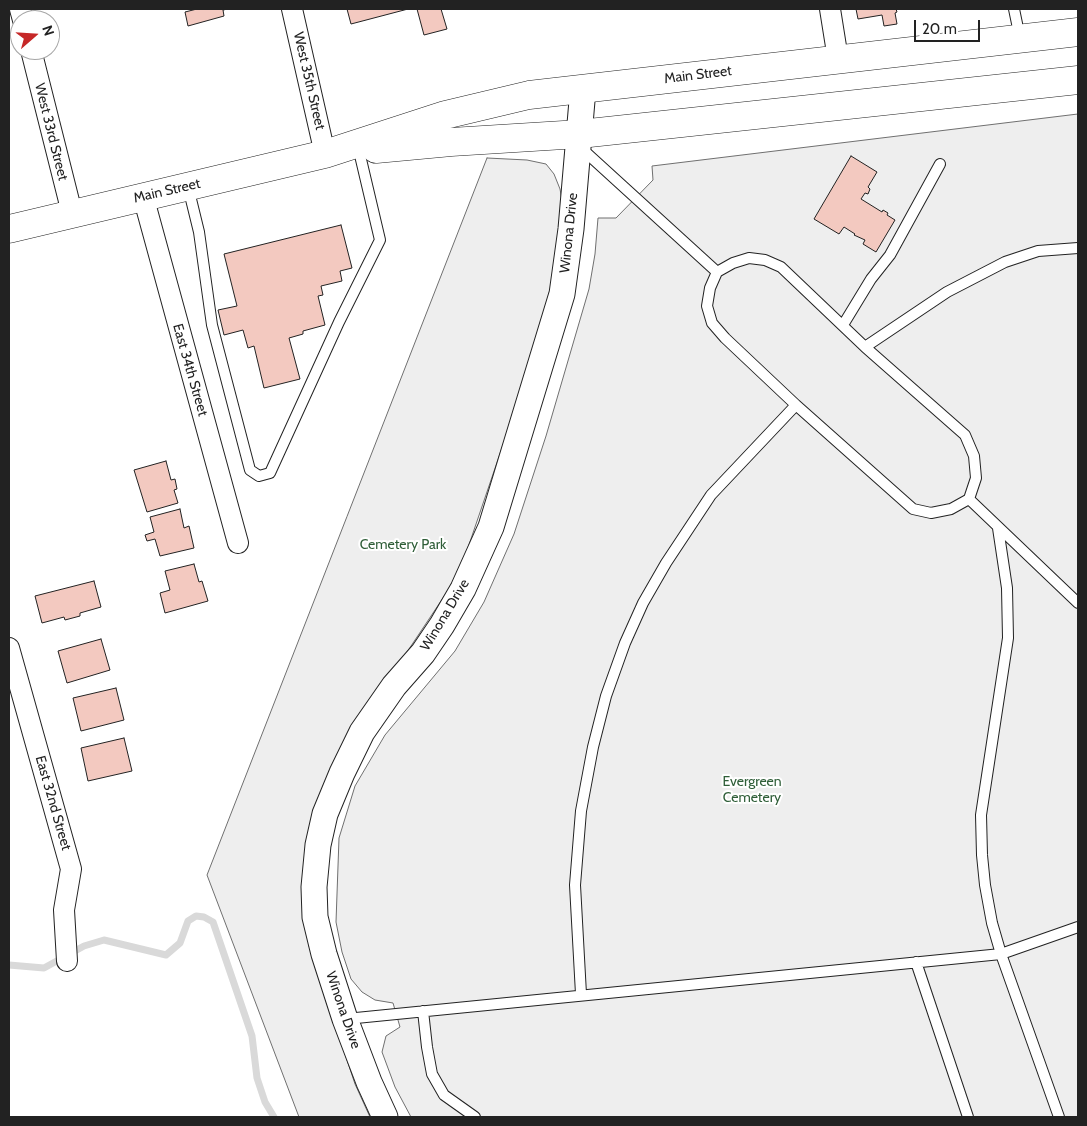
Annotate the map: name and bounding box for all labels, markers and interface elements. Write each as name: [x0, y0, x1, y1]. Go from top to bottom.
north arrow: [10, 10, 60, 60]
scale bar: [917, 10, 983, 42]
text: 20 m: [922, 20, 957, 38]
text: N: [38, 23, 58, 38]
street label: West 35th Street: [290, 30, 328, 132]
street label: Main Street: [663, 63, 733, 87]
street label: West 33rd Street: [31, 82, 71, 182]
street label: Main Street: [132, 175, 202, 207]
street label: Winona Drive: [556, 192, 582, 274]
street label: East 34th Street: [169, 322, 211, 418]
park label: Cemetery Park: [360, 537, 446, 553]
street label: Winona Drive: [417, 576, 473, 654]
street label: East 32nd Street: [31, 754, 75, 852]
park label: Evergreen Cemetery: [722, 774, 782, 806]
street label: Winona Drive: [322, 969, 364, 1051]

